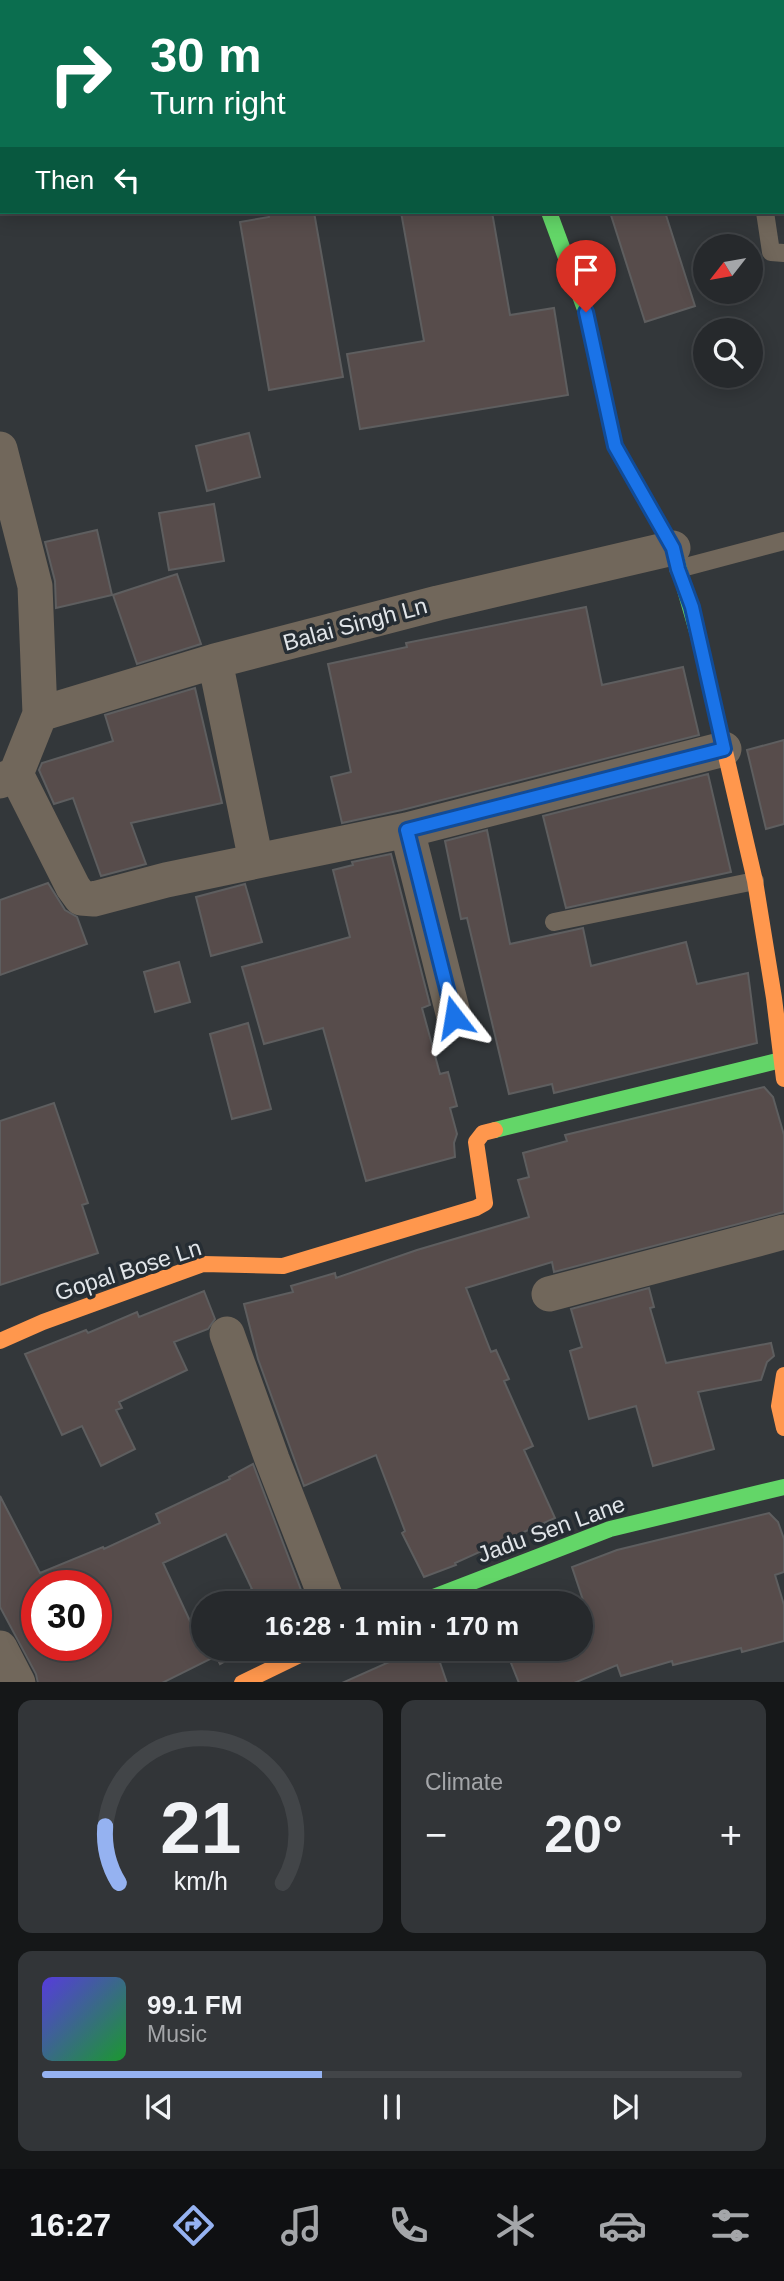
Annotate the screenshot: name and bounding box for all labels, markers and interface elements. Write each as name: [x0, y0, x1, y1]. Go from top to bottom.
icon: right: [35, 28, 126, 119]
text: 30 m: [150, 28, 262, 82]
text: Turn right: [150, 85, 286, 121]
icon: left: [108, 161, 146, 199]
text: Then: [35, 165, 94, 195]
north arrow: [693, 234, 763, 304]
map controls: [693, 234, 763, 388]
pin: [556, 240, 616, 312]
icon: arrive: [567, 251, 605, 289]
button: search: [693, 318, 763, 388]
street label: Balai Singh Ln: [280, 592, 430, 656]
position arrow: [417, 980, 491, 1054]
street label: Gopal Bose Ln: [52, 1234, 204, 1306]
street label: Jadu Sen Lane: [474, 1490, 628, 1568]
speed limit sign: 30: [21, 1570, 112, 1661]
text: 16:28 · 1 min · 170 m: [265, 1611, 519, 1641]
text: Climate: [425, 1769, 503, 1795]
text: 21: [160, 1787, 241, 1868]
text: 20°: [544, 1805, 623, 1863]
text: −: [425, 1814, 447, 1856]
text: +: [720, 1814, 742, 1856]
text: km/h: [173, 1866, 228, 1894]
text: 99.1 FM: [147, 1990, 242, 2020]
text: Music: [147, 2021, 207, 2047]
icon: previous: [140, 2088, 178, 2126]
icon: pause: [373, 2088, 411, 2126]
icon: next: [606, 2088, 644, 2126]
icon: directions: [169, 2201, 218, 2250]
icon: music: [277, 2201, 326, 2250]
icon: phone: [384, 2201, 433, 2250]
icon: climate: [491, 2201, 540, 2250]
icon: car: [598, 2201, 647, 2250]
icon: filters: [706, 2201, 755, 2250]
text: 16:27: [29, 2207, 111, 2243]

